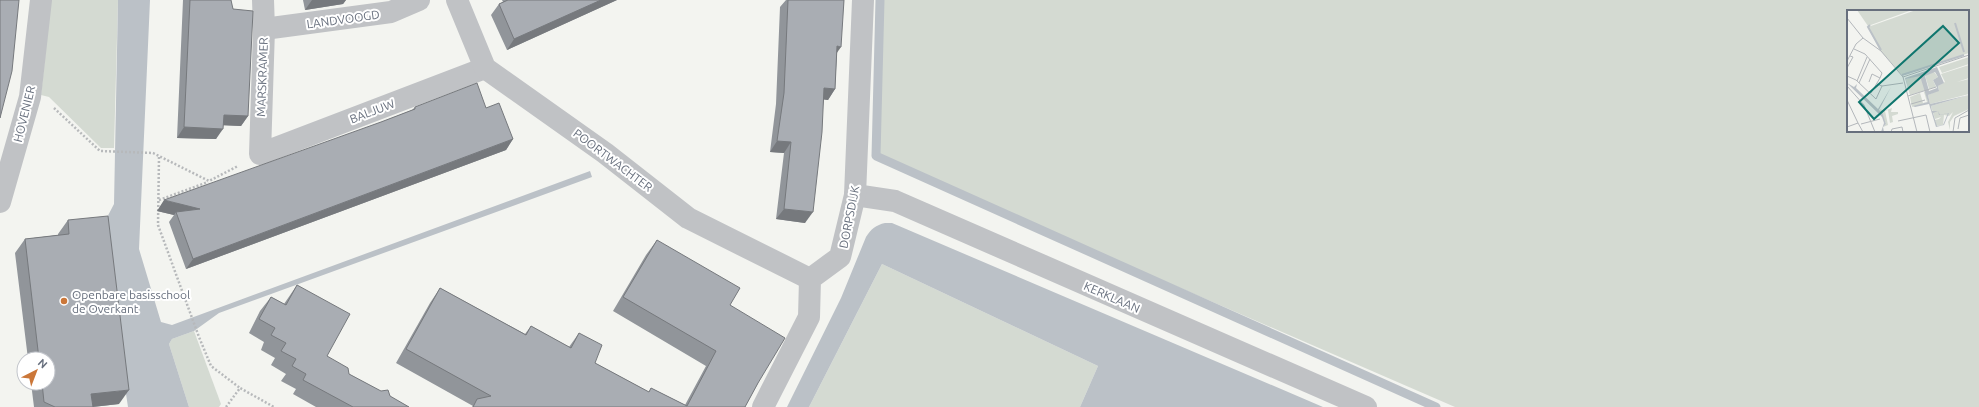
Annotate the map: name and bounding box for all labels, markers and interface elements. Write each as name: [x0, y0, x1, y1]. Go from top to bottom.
street label: LANDVOOGD: [306, 7, 380, 31]
inset map: [1847, 10, 1969, 132]
street label: MARSKRAMER: [254, 36, 270, 117]
street label: HOVENIER: [11, 84, 37, 144]
street label: BALJUW: [348, 97, 396, 125]
street label: POORTWACHTER: [571, 126, 655, 194]
street label: DORPSDIJK: [837, 184, 862, 249]
street label: KERKLAAN: [1082, 279, 1142, 315]
place label: Openbare basisschool de Overkant: [72, 288, 190, 315]
marker: Openbare basisschool de Overkant: [59, 296, 69, 306]
north arrow: [16, 351, 56, 391]
text: N: [36, 356, 50, 371]

